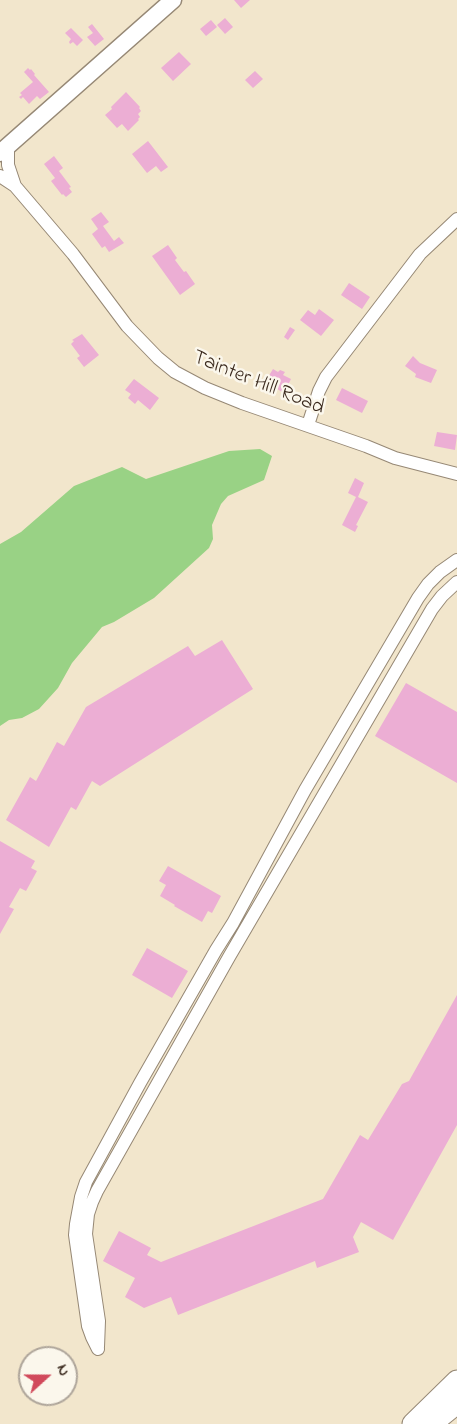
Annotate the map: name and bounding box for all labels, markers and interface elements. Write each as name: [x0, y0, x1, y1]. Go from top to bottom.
street label: Tainter Hill Road: [189, 346, 327, 422]
north arrow: [18, 1346, 78, 1406]
text: N: [50, 1361, 76, 1380]

